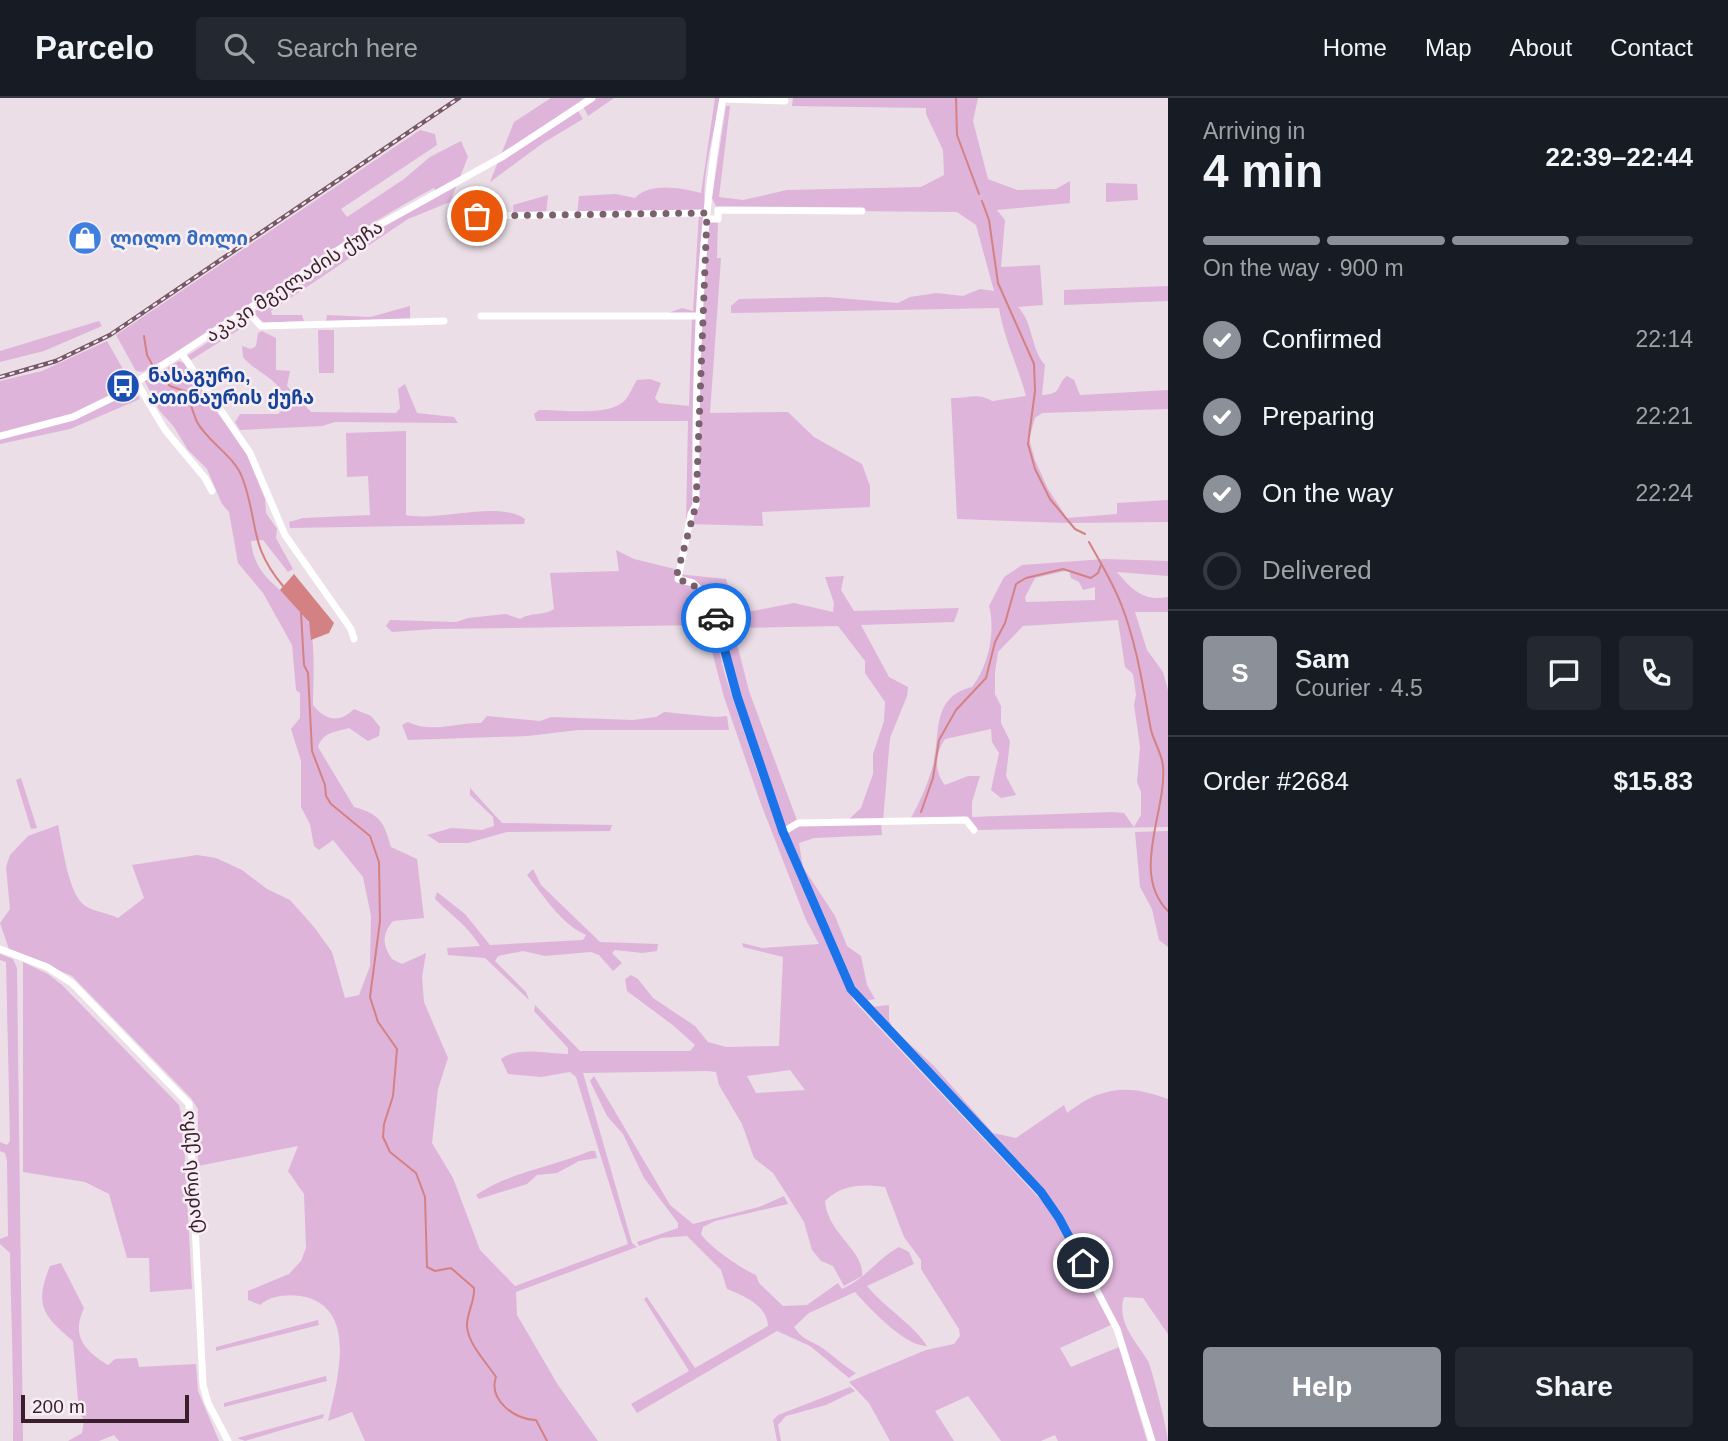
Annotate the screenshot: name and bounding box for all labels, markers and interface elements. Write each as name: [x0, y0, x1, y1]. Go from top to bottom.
search box: [196, 17, 686, 80]
text: Parcelo: [35, 29, 154, 66]
icon: search: [220, 29, 258, 67]
text: Search here: [276, 33, 418, 63]
text: Home: [1323, 34, 1387, 61]
text: Map: [1425, 34, 1472, 61]
text: About: [1510, 34, 1572, 61]
text: Contact: [1610, 34, 1693, 61]
text: Arriving in: [1203, 118, 1305, 144]
text: 22:39–22:44: [1546, 142, 1693, 172]
text: 4 min: [1203, 145, 1323, 197]
pin: [447, 186, 507, 246]
icon: bag: [458, 197, 496, 235]
street label: აკაკი მგელაძის ქუჩა: [201, 216, 388, 348]
shop icon: ლილო მოლი: [66, 219, 104, 257]
place label: ლილო მოლი: [110, 228, 248, 250]
text: On the way · 900 m: [1203, 255, 1404, 281]
icon: check: [1203, 321, 1241, 359]
text: Confirmed: [1262, 324, 1382, 354]
text: 22:14: [1635, 326, 1693, 352]
place label: ნასაგური, ათინაურის ქუჩა: [148, 365, 314, 409]
bus stop icon: ნასაგური, ათინაურის ქუჩა: [104, 367, 142, 405]
icon: check: [1203, 398, 1241, 436]
text: Preparing: [1262, 401, 1375, 431]
text: 22:21: [1635, 403, 1693, 429]
icon: check: [1203, 475, 1241, 513]
text: On the way: [1262, 478, 1394, 508]
text: 22:24: [1635, 480, 1693, 506]
text: Delivered: [1262, 555, 1372, 585]
courier: [681, 583, 751, 653]
icon: car: [697, 599, 735, 637]
button: chat: [1527, 636, 1601, 710]
button: phone: [1619, 636, 1693, 710]
text: Sam: [1295, 644, 1350, 674]
text: S: [1231, 658, 1249, 688]
text: Courier · 4.5: [1295, 675, 1423, 701]
text: Order #2684: [1203, 766, 1349, 796]
text: $15.83: [1613, 766, 1693, 796]
street label: ტაძრის ქუჩა: [176, 1109, 207, 1234]
pin: [1053, 1233, 1113, 1293]
icon: home: [1064, 1244, 1102, 1282]
button: Help: [1203, 1347, 1441, 1427]
button: Share: [1455, 1347, 1693, 1427]
scale bar: [21, 1392, 189, 1424]
text: 200 m: [32, 1396, 85, 1417]

